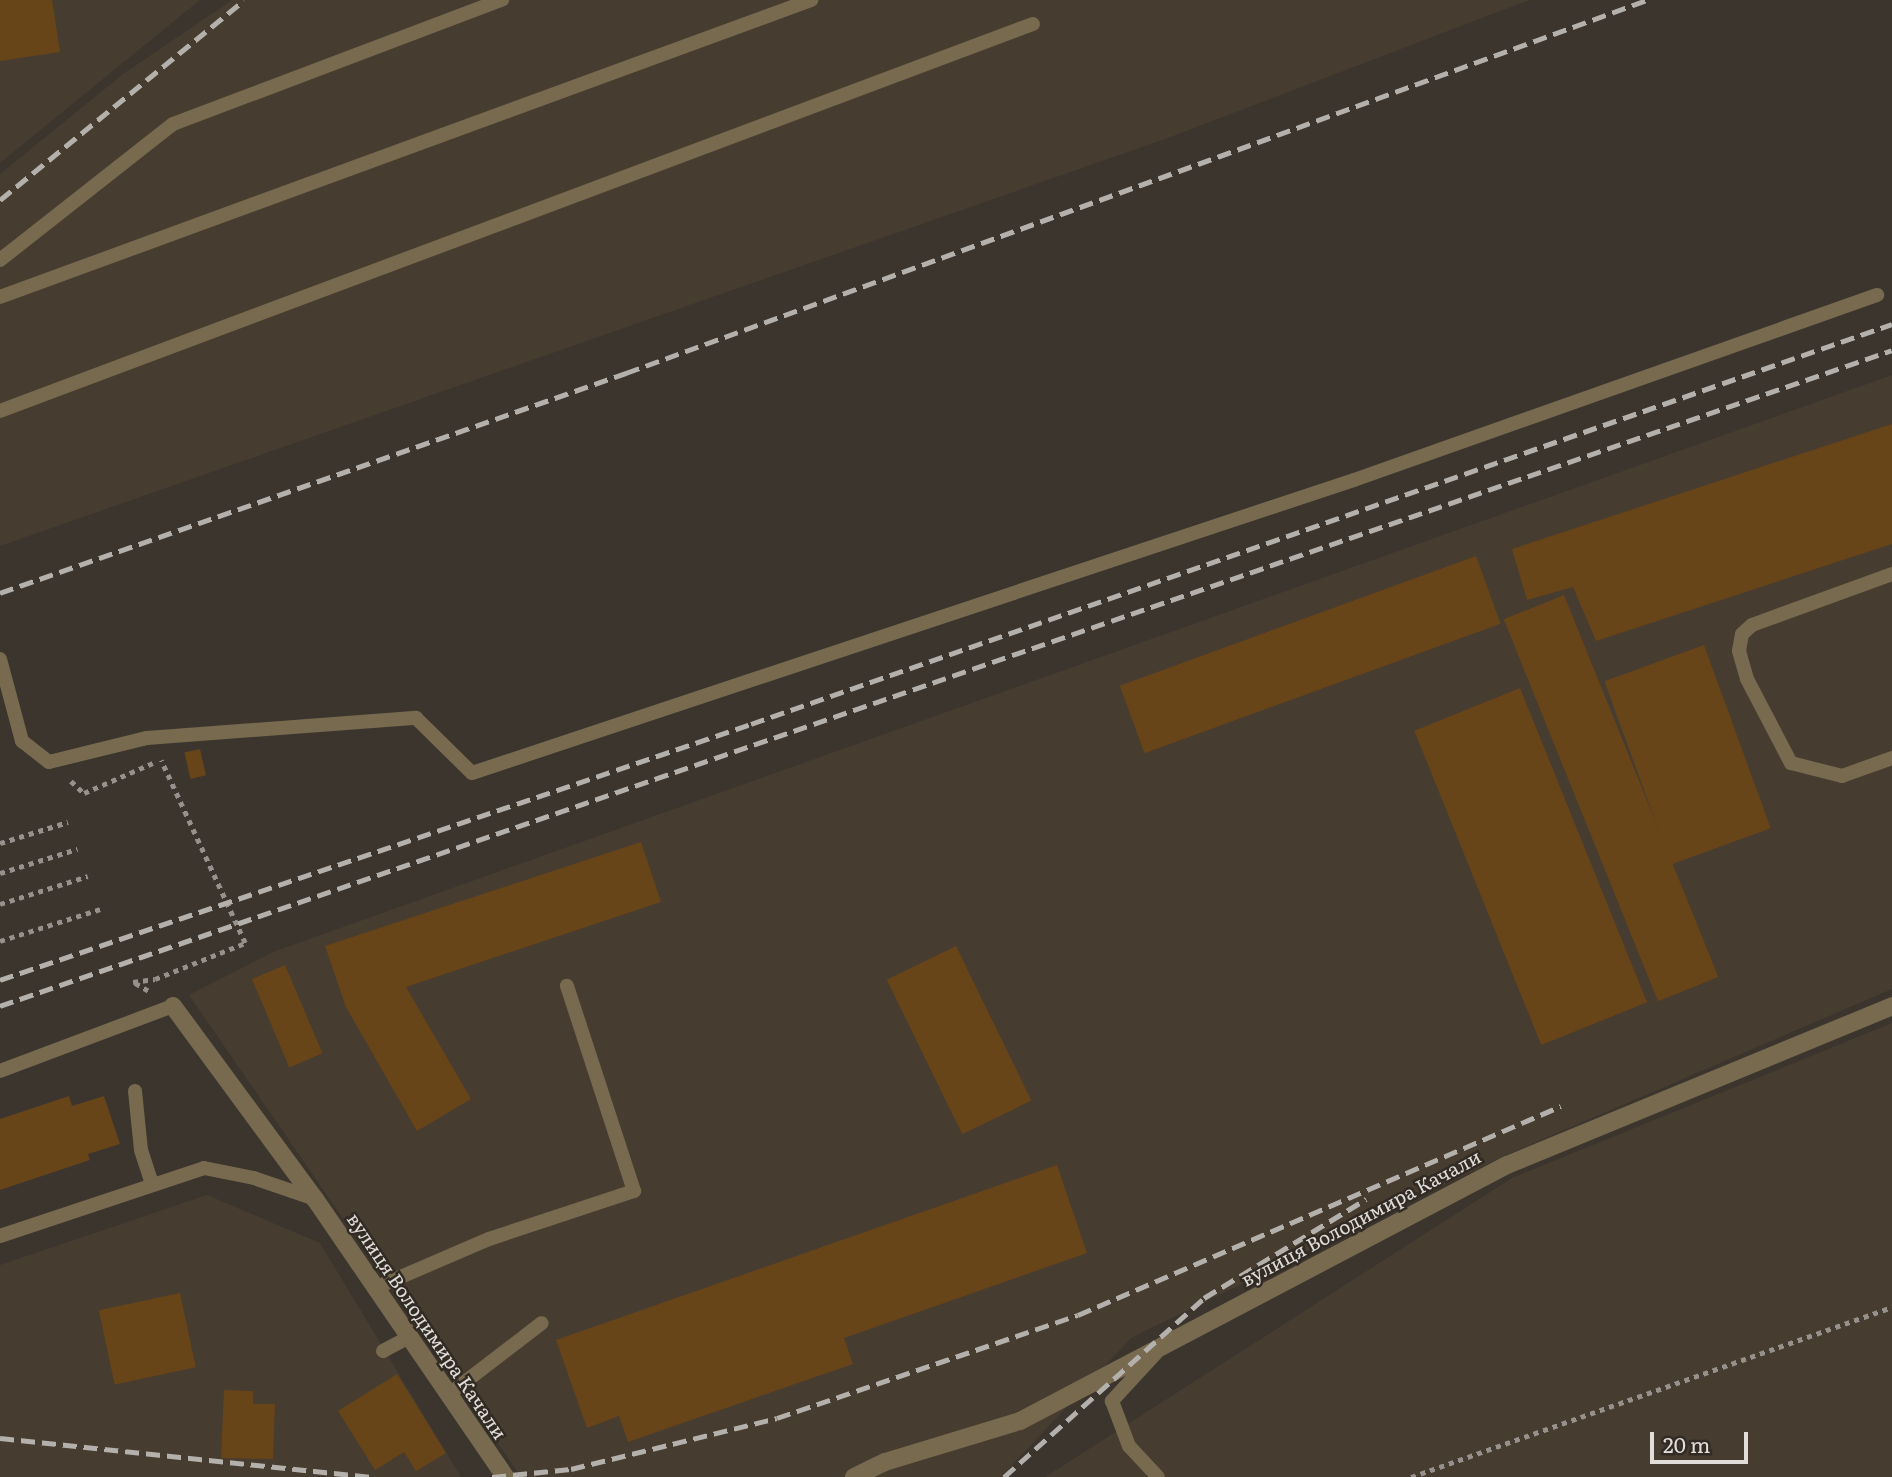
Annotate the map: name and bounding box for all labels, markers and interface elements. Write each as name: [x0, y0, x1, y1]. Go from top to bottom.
street label: вулиця Володимира Качали: [1237, 1145, 1485, 1291]
street label: вулиця Володимира Качали: [343, 1208, 511, 1444]
scale bar: [1654, 1418, 1752, 1462]
text: 20 m: [1663, 1428, 1710, 1459]

